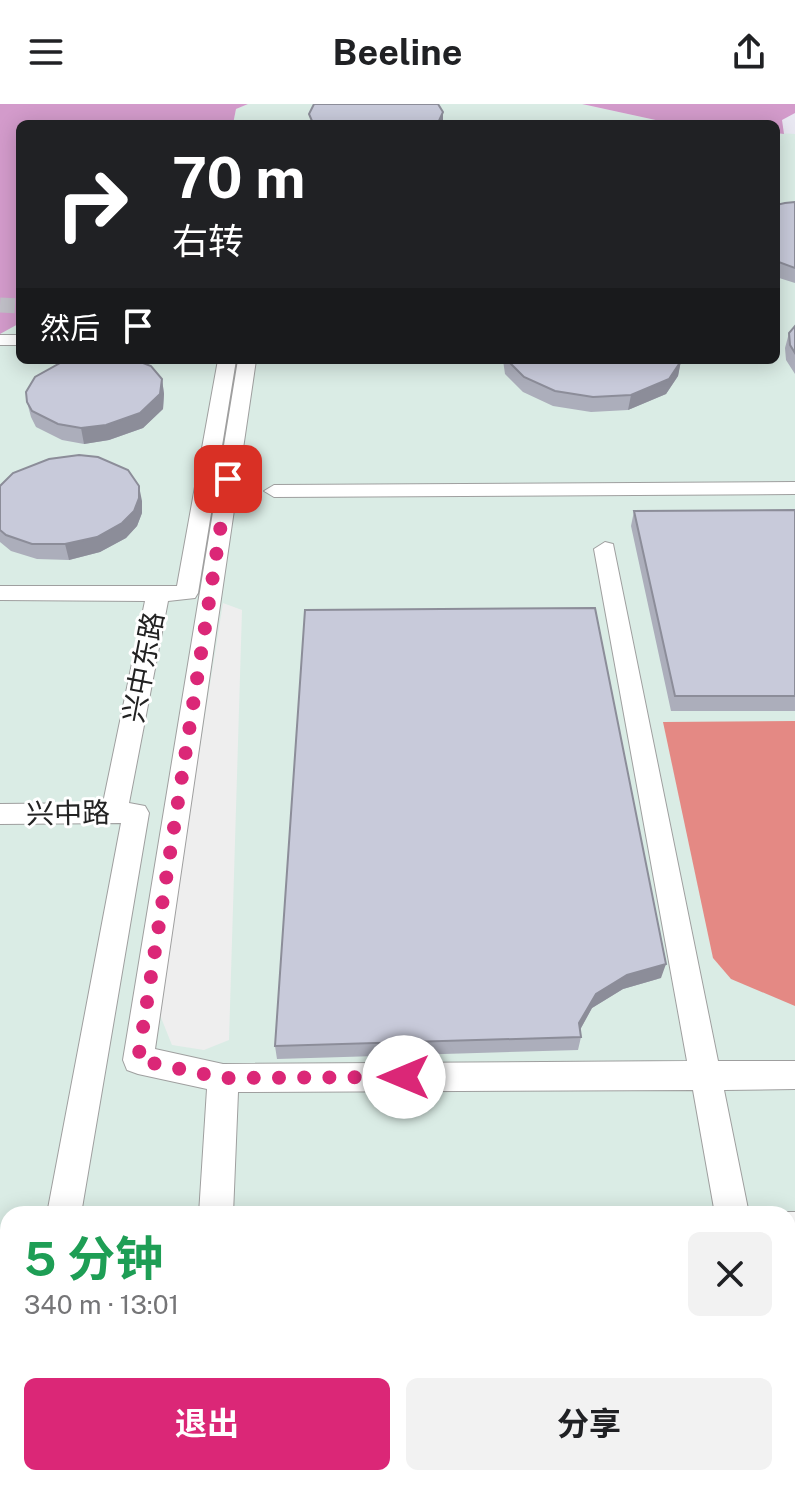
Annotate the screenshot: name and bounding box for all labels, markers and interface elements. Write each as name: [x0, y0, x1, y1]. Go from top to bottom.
icon: menu: [24, 30, 68, 74]
icon: share: [727, 30, 771, 74]
text: Beeline: [333, 31, 462, 73]
text: 70 m: [172, 145, 305, 211]
icon: right: [40, 152, 144, 256]
text: 右转: [172, 220, 244, 262]
icon: arrive: [116, 304, 160, 348]
text: 然后: [40, 310, 100, 346]
pin: [194, 445, 262, 513]
icon: arrive: [206, 457, 250, 501]
street label: 兴中东路: [116, 609, 169, 725]
street label: 兴中路: [26, 795, 110, 830]
position arrow: [362, 1035, 446, 1119]
text: 5 分钟: [24, 1230, 163, 1287]
button: close: [688, 1232, 772, 1316]
text: 340 m · 13:01: [24, 1289, 179, 1320]
button: 退出: [24, 1378, 390, 1470]
button: 分享: [406, 1378, 772, 1470]

